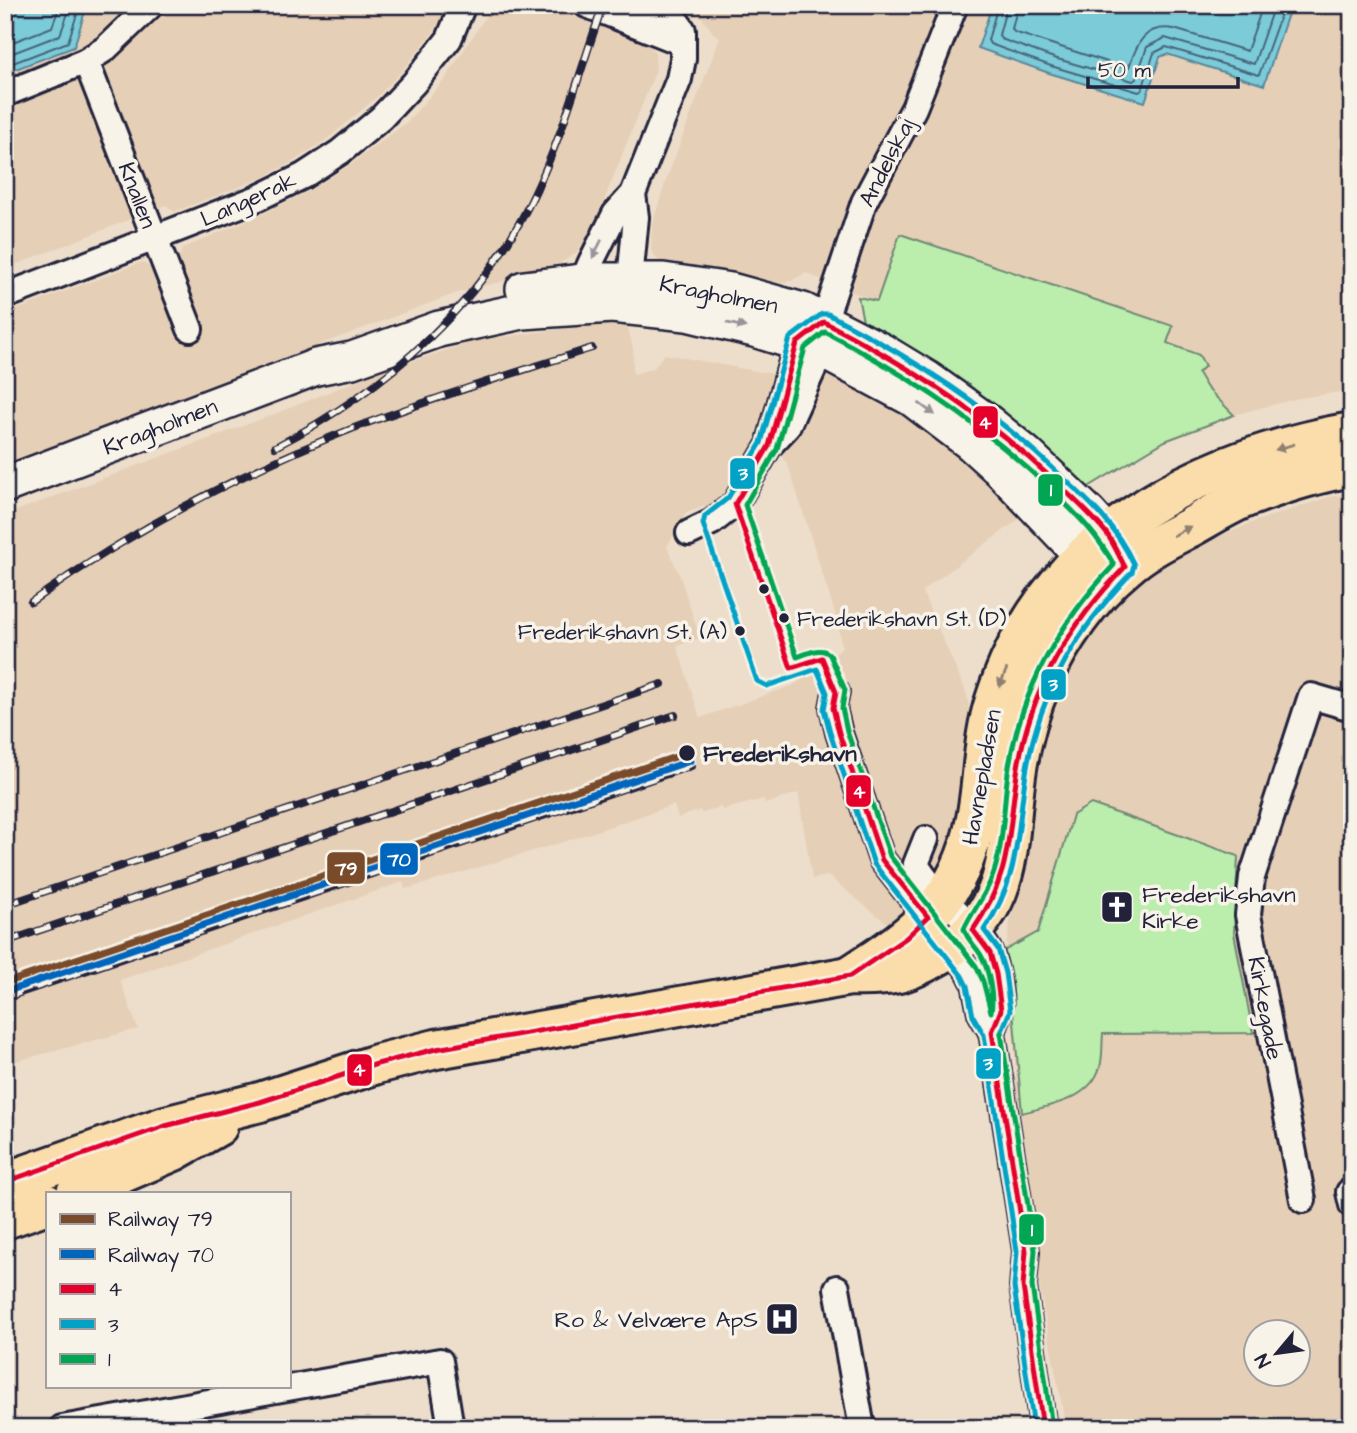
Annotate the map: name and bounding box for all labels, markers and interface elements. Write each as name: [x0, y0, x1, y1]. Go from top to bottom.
scale bar: [1088, 46, 1238, 90]
text: 50 m: [1098, 56, 1152, 85]
street label: Andelskaj: [851, 113, 923, 212]
street label: Knallen: [110, 158, 164, 233]
street label: Langerak: [195, 165, 302, 236]
one-way arrow: [592, 239, 603, 259]
street label: Kragholmen: [657, 268, 781, 323]
one-way arrow: [725, 319, 747, 330]
street label: Kragholmen: [99, 390, 222, 464]
one-way arrow: [918, 402, 936, 416]
line badge: 4: [972, 405, 999, 439]
text: 4: [979, 410, 992, 437]
one-way arrow: [1275, 442, 1296, 452]
line badge: 3: [729, 457, 756, 490]
text: 3: [737, 461, 748, 488]
line badge: 1: [1037, 473, 1064, 507]
text: 1: [1050, 477, 1053, 504]
one-way arrow: [1172, 525, 1192, 537]
unlabelled marker: [757, 582, 771, 596]
place label: Frederikshavn St. (D): [797, 605, 1006, 634]
marker: Frederikshavn St. (D): [777, 611, 791, 625]
place label: Frederikshavn St. (A): [518, 618, 727, 647]
marker: Frederikshavn St. (A): [733, 624, 747, 638]
one-way arrow: [998, 667, 1009, 688]
line badge: 3: [1040, 668, 1067, 701]
text: 3: [1047, 672, 1058, 699]
street label: Havnepladsen: [954, 707, 1010, 847]
place label: Frederikshavn: [703, 738, 857, 770]
marker: Frederikshavn: [677, 743, 697, 763]
line badge: 4: [845, 774, 872, 808]
text: 4: [853, 779, 866, 806]
line badge: 70: [379, 842, 419, 876]
text: 70: [386, 847, 411, 874]
line badge: 79: [326, 851, 366, 885]
text: 79: [334, 856, 357, 883]
place label: Frederikshavn Kirke: [1142, 879, 1296, 937]
church icon: Frederikshavn Kirke: [1098, 888, 1136, 926]
street label: Kirkegade: [1238, 954, 1291, 1063]
line badge: 3: [975, 1047, 1002, 1080]
text: 3: [982, 1051, 993, 1078]
line badge: 4: [346, 1053, 373, 1087]
text: 4: [353, 1057, 366, 1084]
legend: [46, 1192, 290, 1388]
text: Railway 79: [108, 1205, 213, 1236]
line badge: 1: [1018, 1213, 1045, 1246]
text: 1: [1031, 1217, 1034, 1244]
text: Railway 70: [108, 1241, 214, 1272]
text: 4: [108, 1275, 122, 1304]
hospital icon: Ro & Velvære ApS: [763, 1300, 801, 1338]
place label: Ro & Velvære ApS: [555, 1304, 758, 1336]
text: 3: [108, 1311, 119, 1340]
north arrow: [1242, 1318, 1312, 1388]
text: 1: [108, 1345, 111, 1374]
text: N: [1249, 1349, 1278, 1372]

